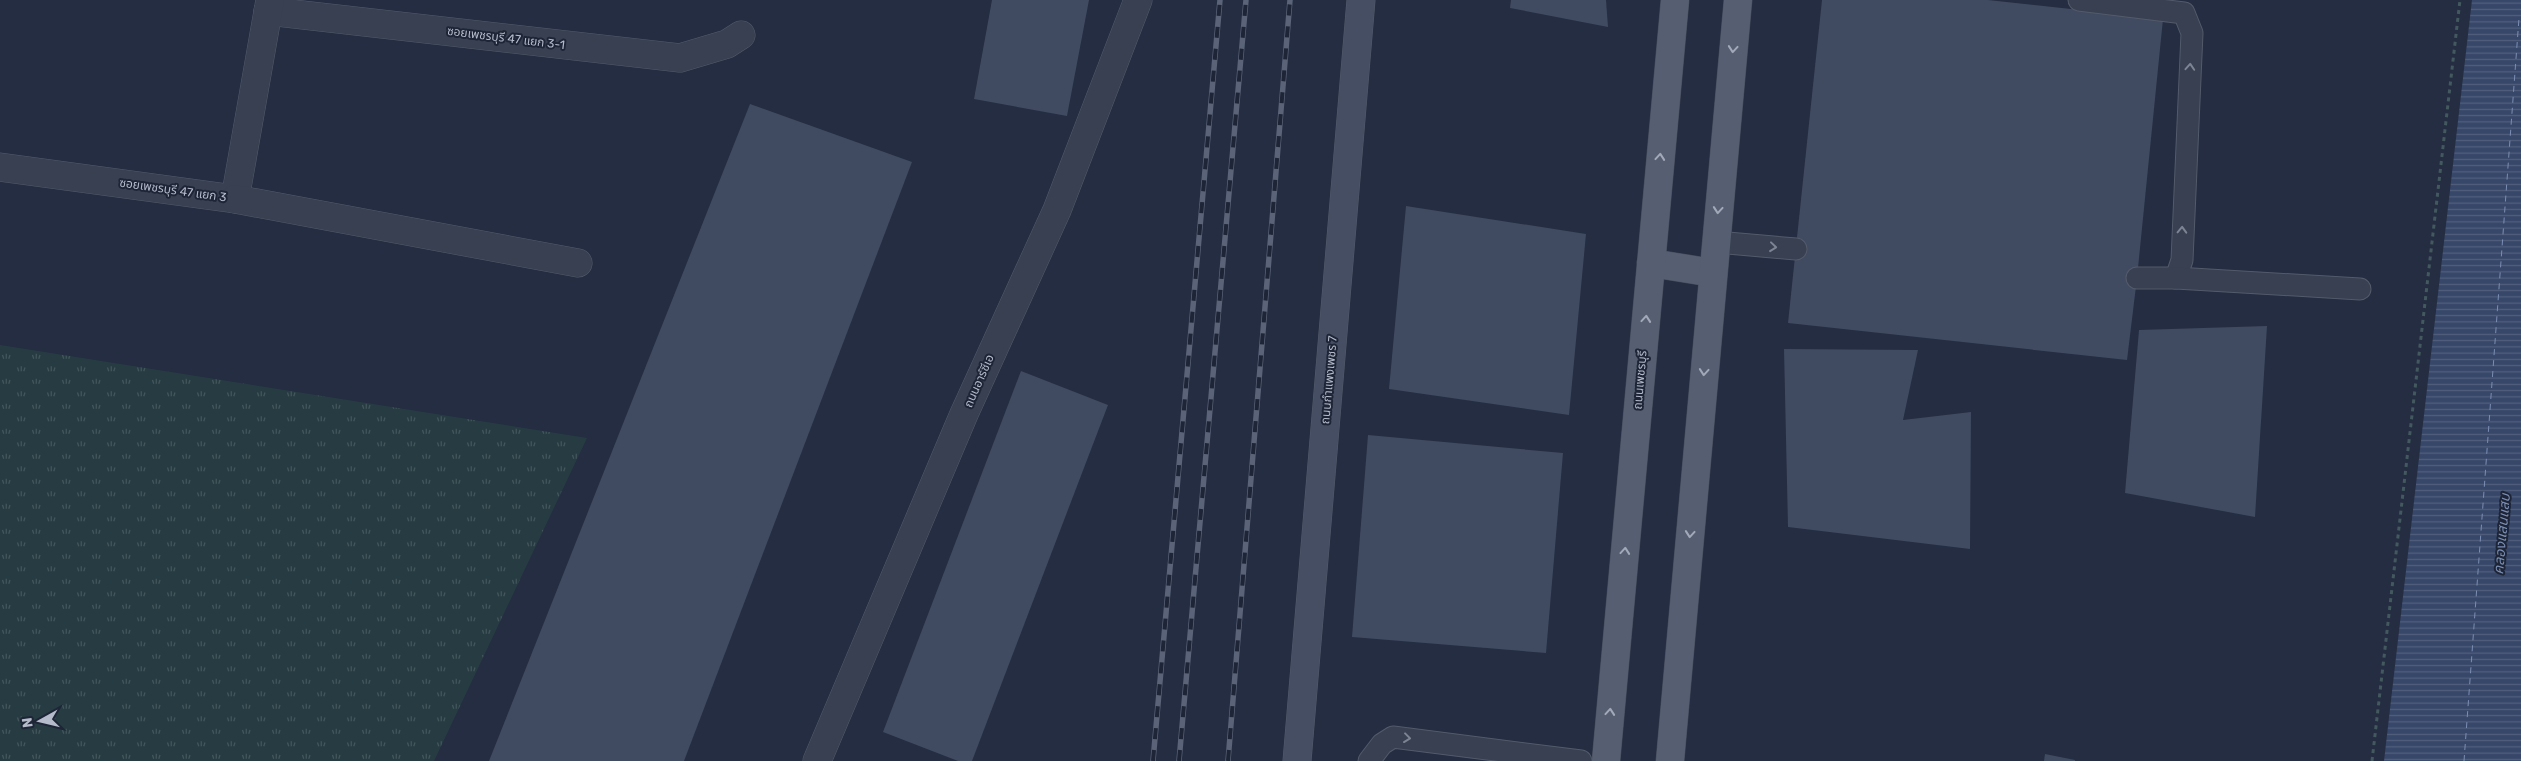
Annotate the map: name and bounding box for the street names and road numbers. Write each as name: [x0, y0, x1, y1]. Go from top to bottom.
street label: ซอยเพชรบุรี 47 แยก 3-1: [446, 24, 566, 52]
street label: ซอยเพชรบุรี 47 แยก 3: [118, 176, 228, 204]
street label: ถนนกำแพงเพชร 7: [1318, 335, 1340, 425]
street label: ถนนเพชรบุรี: [1630, 350, 1650, 410]
street label: ถนนอาร์ซีเอ: [961, 352, 997, 410]

